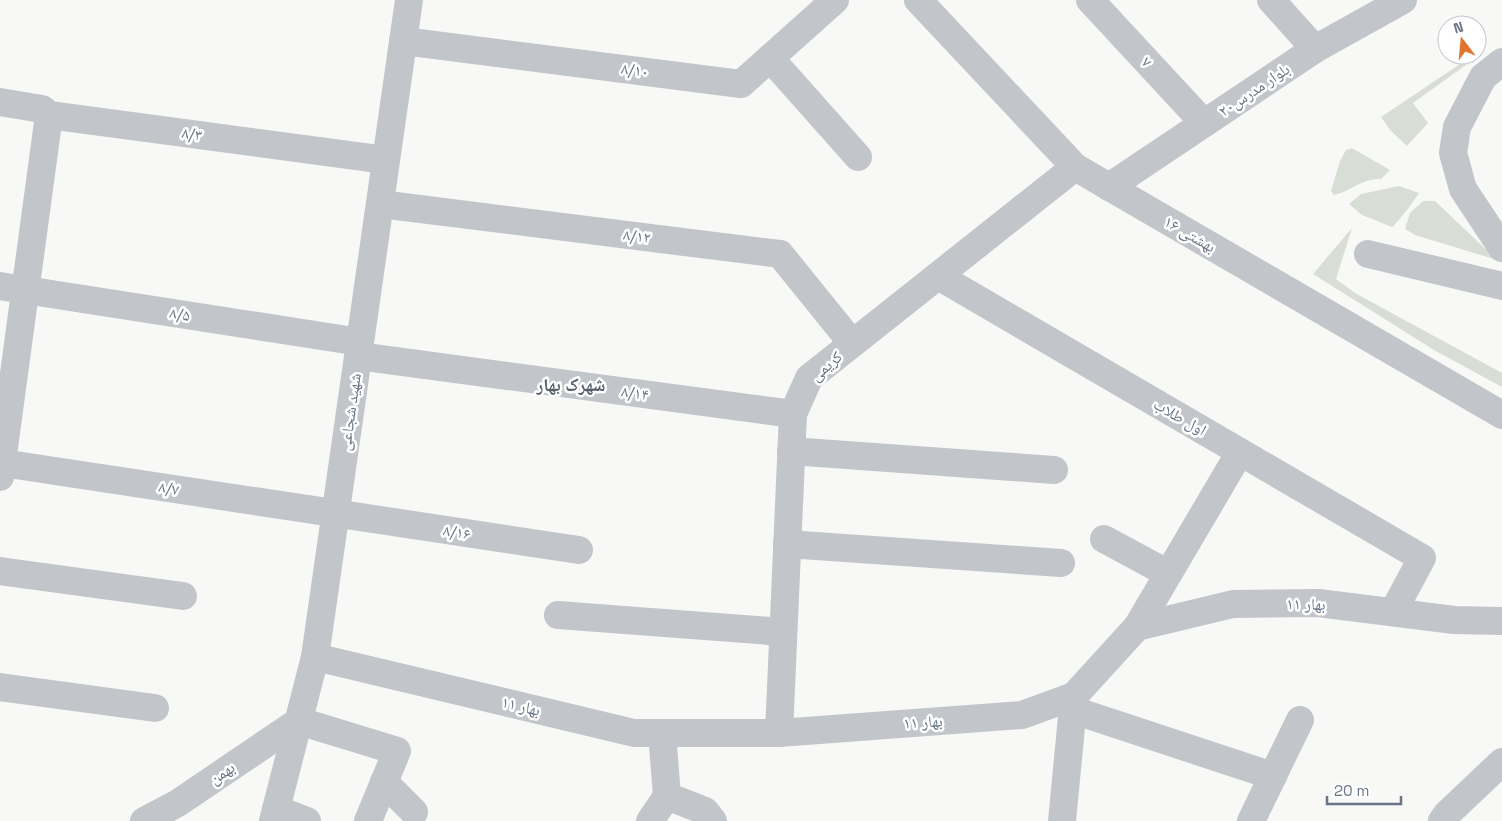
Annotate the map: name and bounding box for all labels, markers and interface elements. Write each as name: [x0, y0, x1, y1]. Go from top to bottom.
north arrow: [1437, 15, 1487, 65]
text: N: [1451, 18, 1465, 37]
street label: ۷: [1137, 52, 1157, 72]
street label: ۸/۱۰: [620, 58, 650, 82]
street label: بلوار مدرس۲۰: [1214, 58, 1294, 122]
street label: ۸/۳: [180, 122, 204, 146]
street label: ۱۶ بهشتی: [1160, 211, 1220, 257]
street label: ۸/۱۲: [622, 224, 652, 248]
street label: ۸/۵: [168, 302, 192, 326]
street label: کریمی: [805, 346, 847, 386]
street label: شهید شجاعی: [334, 372, 366, 452]
district label: شهرک بهار: [536, 373, 605, 396]
street label: ۸/۱۴: [620, 381, 650, 405]
street label: اول طلاب: [1150, 394, 1210, 440]
street label: ۸/۷: [157, 476, 181, 500]
street label: ۸/۱۶: [442, 519, 472, 545]
street label: بهار ۱۱: [1286, 593, 1326, 615]
street label: بهار ۱۱: [500, 691, 542, 721]
street label: بهار ۱۱: [903, 710, 943, 734]
street label: بهمن: [205, 757, 239, 789]
scale bar: [1327, 774, 1401, 806]
text: 20 m: [1334, 781, 1369, 800]

